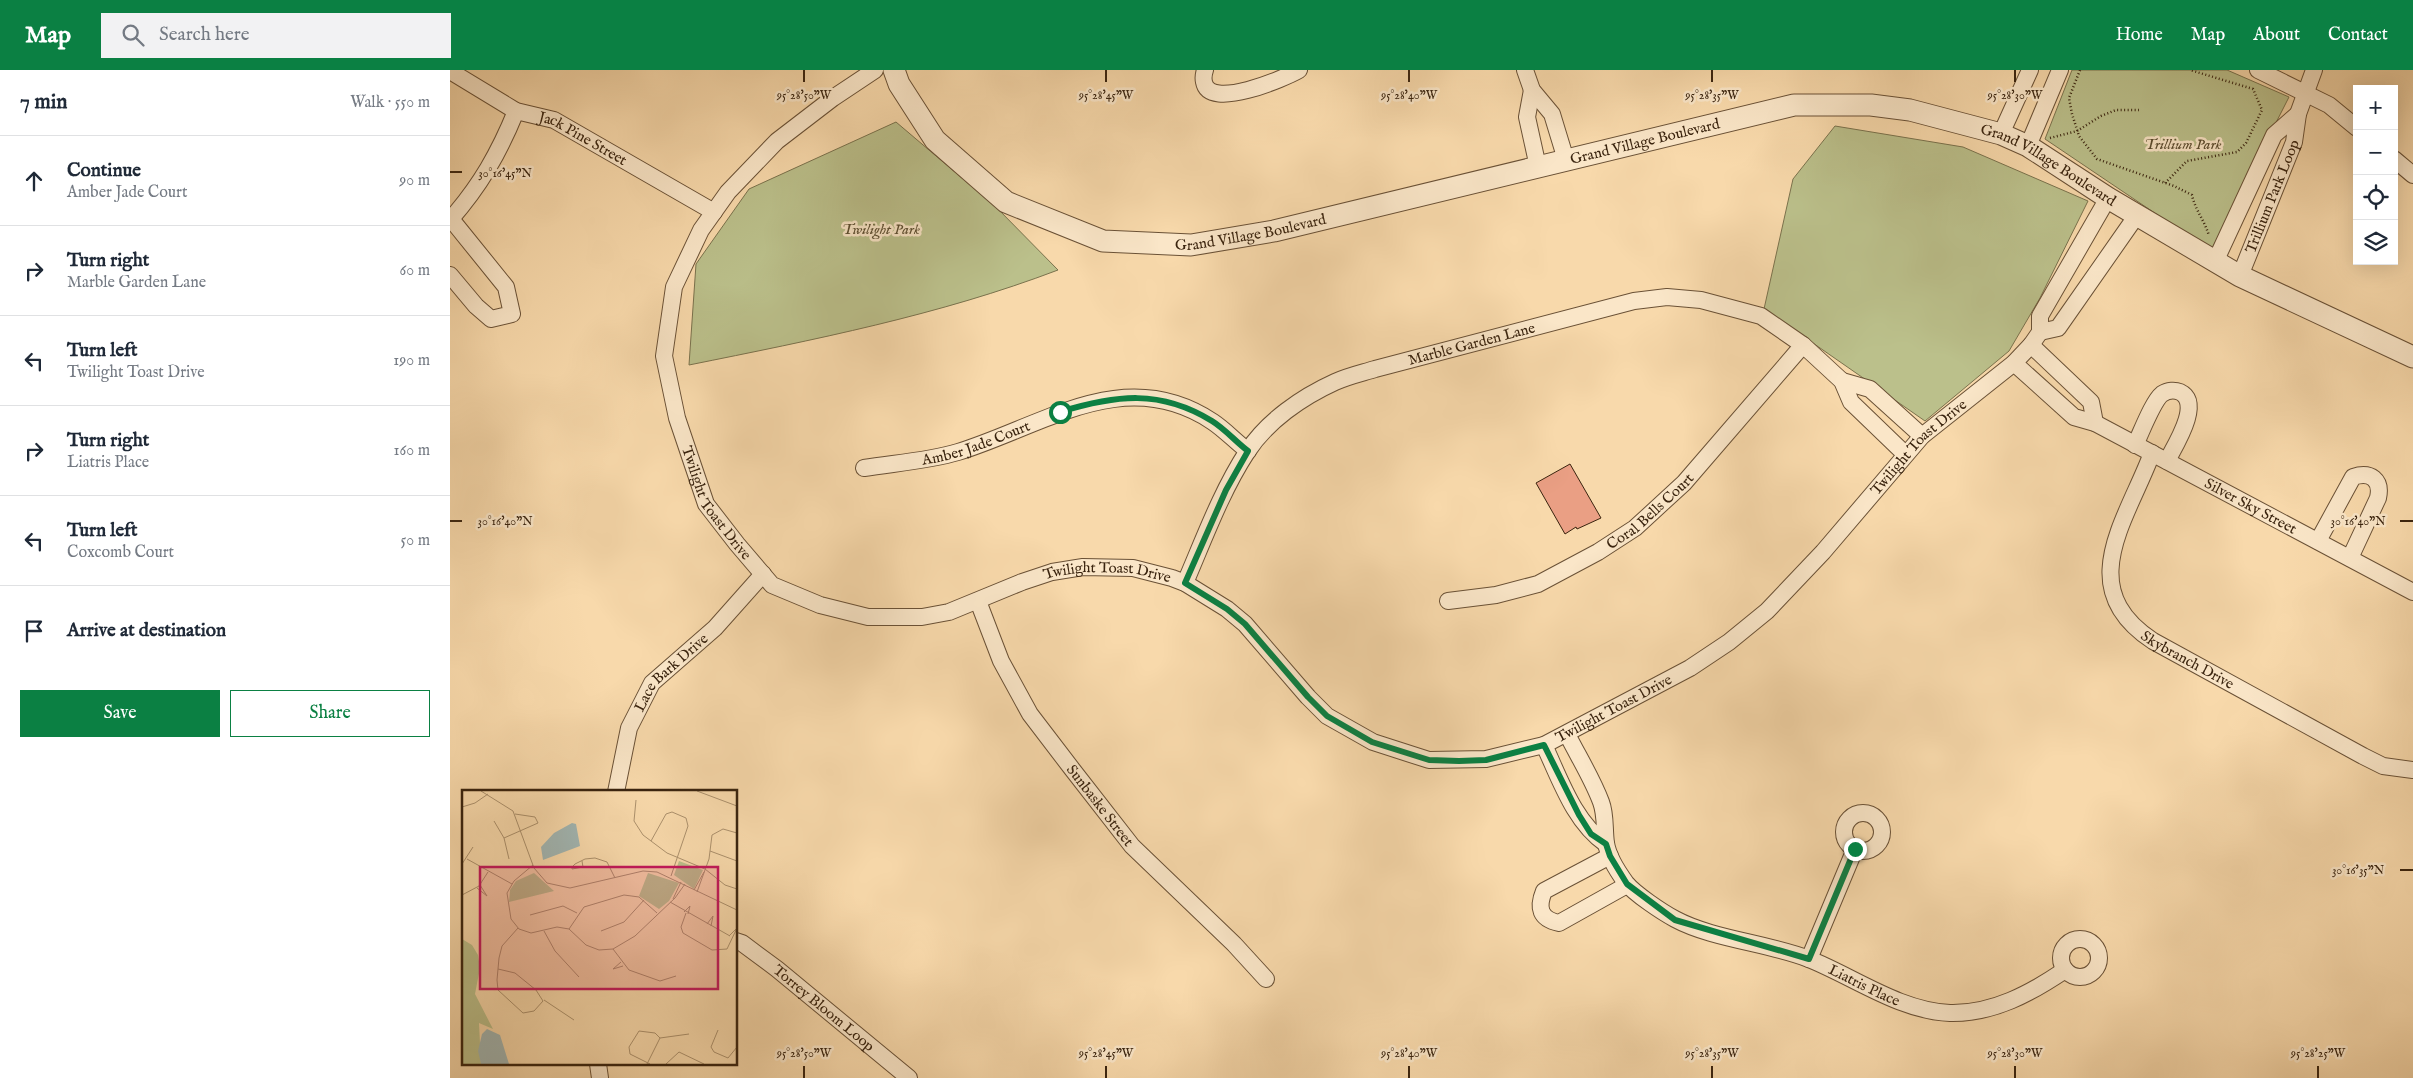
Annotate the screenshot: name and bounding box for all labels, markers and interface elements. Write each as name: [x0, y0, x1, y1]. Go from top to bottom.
search box: [101, 13, 451, 58]
text: Map: [25, 20, 71, 51]
icon: search: [119, 21, 147, 49]
text: Search here: [159, 23, 250, 47]
text: Home: [2116, 24, 2163, 47]
text: Map: [2191, 24, 2225, 47]
text: About: [2253, 24, 2300, 47]
text: Contact: [2328, 24, 2388, 47]
map controls: [2353, 85, 2398, 265]
button: +: [2353, 85, 2398, 130]
text: 95°28'50"W: [776, 88, 832, 103]
text: 95°28'45"W: [1078, 88, 1134, 103]
text: 95°28'40"W: [1380, 88, 1438, 103]
text: 95°28'35"W: [1684, 88, 1739, 103]
text: 95°28'30"W: [1987, 88, 2043, 103]
text: 7 min: [20, 89, 67, 116]
text: Walk · 550 m: [350, 93, 430, 113]
street label: Jack Pine Street: [535, 107, 631, 170]
street label: Grand Village Boulevard: [1568, 114, 1723, 168]
street label: Grand Village Boulevard: [1979, 120, 2120, 211]
button: −: [2353, 130, 2398, 175]
park label: Trillium Park: [2144, 135, 2222, 154]
street label: Trillium Park Loop: [2241, 137, 2304, 256]
text: Continue: [67, 159, 141, 183]
text: 30°16'45"N: [478, 166, 532, 181]
icon: ahead: [20, 167, 48, 195]
text: 90 m: [399, 171, 430, 191]
button: locate: [2353, 175, 2398, 220]
text: Amber Jade Court: [67, 183, 187, 203]
street label: Grand Village Boulevard: [1175, 209, 1329, 255]
park label: Twilight Park: [842, 220, 920, 240]
button: layers: [2353, 220, 2398, 265]
text: Turn right: [67, 249, 149, 273]
icon: right: [20, 257, 48, 285]
text: 60 m: [400, 261, 430, 281]
text: Marble Garden Lane: [67, 273, 206, 293]
street label: Marble Garden Lane: [1406, 318, 1537, 369]
text: Turn left: [67, 339, 138, 363]
icon: left: [20, 347, 48, 375]
text: 190 m: [393, 351, 430, 371]
text: Twilight Toast Drive: [67, 363, 205, 383]
street label: Twilight Toast Drive: [1866, 395, 1971, 499]
route start: [1049, 401, 1072, 424]
street label: Amber Jade Court: [919, 416, 1033, 469]
text: Turn right: [67, 429, 149, 453]
icon: right: [20, 437, 48, 465]
text: 160 m: [394, 441, 430, 461]
street label: Twilight Toast Drive: [678, 443, 756, 564]
text: Liatris Place: [67, 453, 149, 473]
street label: Coral Bells Court: [1603, 469, 1698, 554]
street label: Silver Sky Street: [2201, 474, 2300, 538]
text: 30°16'40"N: [477, 514, 533, 529]
text: 30°16'40"N: [2330, 514, 2386, 529]
text: Turn left: [67, 519, 138, 543]
icon: left: [20, 527, 48, 555]
text: 50 m: [401, 531, 430, 551]
text: Coxcomb Court: [67, 543, 174, 563]
street label: Twilight Toast Drive: [1041, 557, 1173, 587]
icon: arrive: [20, 617, 48, 645]
text: Arrive at destination: [67, 619, 226, 643]
street label: Skybranch Drive: [2137, 626, 2238, 693]
street label: Lace Bark Drive: [630, 629, 712, 715]
street label: Twilight Toast Drive: [1552, 670, 1675, 747]
button: Save: [20, 690, 220, 737]
button: Share: [230, 690, 430, 737]
street label: Sunbaske Street: [1063, 761, 1138, 850]
inset map: [462, 790, 738, 1066]
route end: [1844, 838, 1867, 861]
text: 30°16'35"N: [2332, 863, 2385, 878]
street label: Torrey Bloom Loop: [769, 960, 879, 1055]
street label: Liatris Place: [1826, 960, 1903, 1010]
text: 95°28'50"W: [776, 1046, 832, 1061]
text: 95°28'45"W: [1078, 1046, 1134, 1061]
text: 95°28'40"W: [1380, 1046, 1438, 1061]
text: 95°28'35"W: [1684, 1046, 1739, 1061]
text: 95°28'30"W: [1987, 1046, 2043, 1061]
text: 95°28'25"W: [2290, 1046, 2346, 1061]

